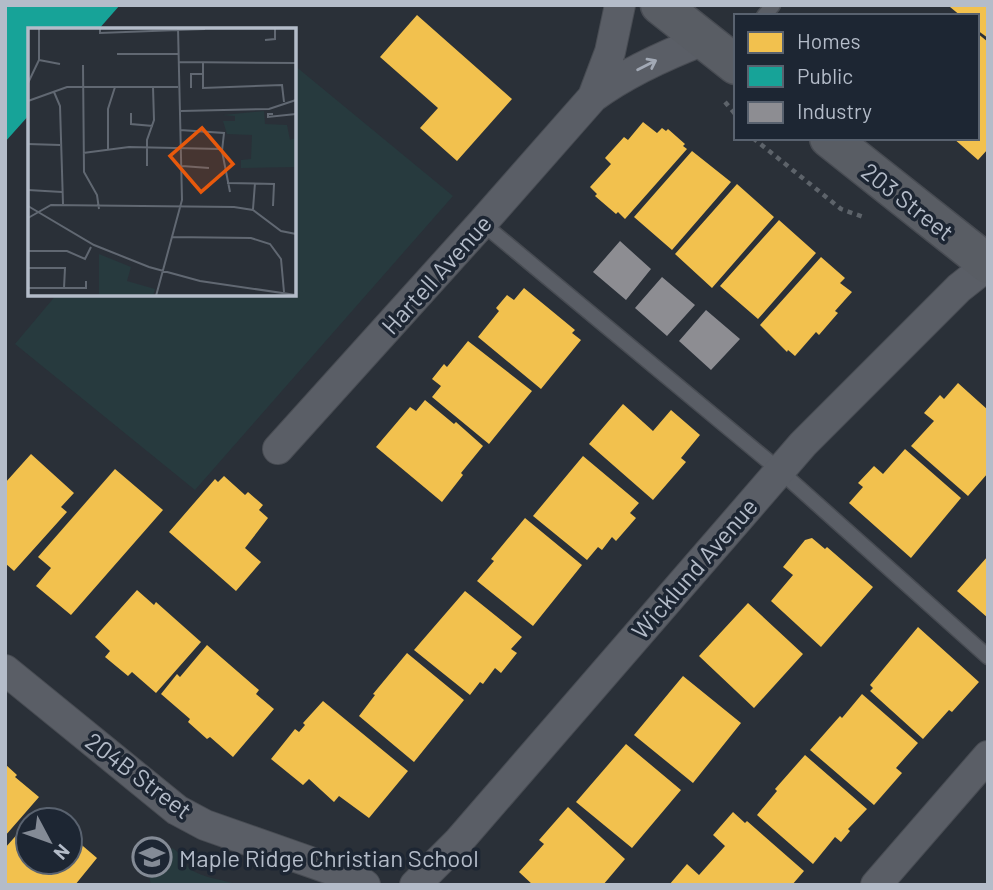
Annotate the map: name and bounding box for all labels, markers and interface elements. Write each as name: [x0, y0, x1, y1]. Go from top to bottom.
legend: [734, 14, 979, 140]
inset map: [28, 28, 296, 296]
text: Homes: [797, 28, 861, 53]
one-way arrow: [636, 58, 657, 71]
text: Public: [797, 63, 853, 88]
text: Industry: [797, 98, 872, 123]
street label: 203 Street: [856, 156, 960, 246]
street label: Hartell Avenue: [375, 208, 497, 340]
street label: Wicklund Avenue: [625, 492, 763, 644]
street label: 204B Street: [80, 726, 198, 824]
north arrow: [14, 806, 84, 876]
school or university icon: Maple Ridge Christian School: [131, 836, 173, 878]
text: N: [49, 840, 75, 865]
place label: Maple Ridge Christian School: [179, 843, 479, 872]

